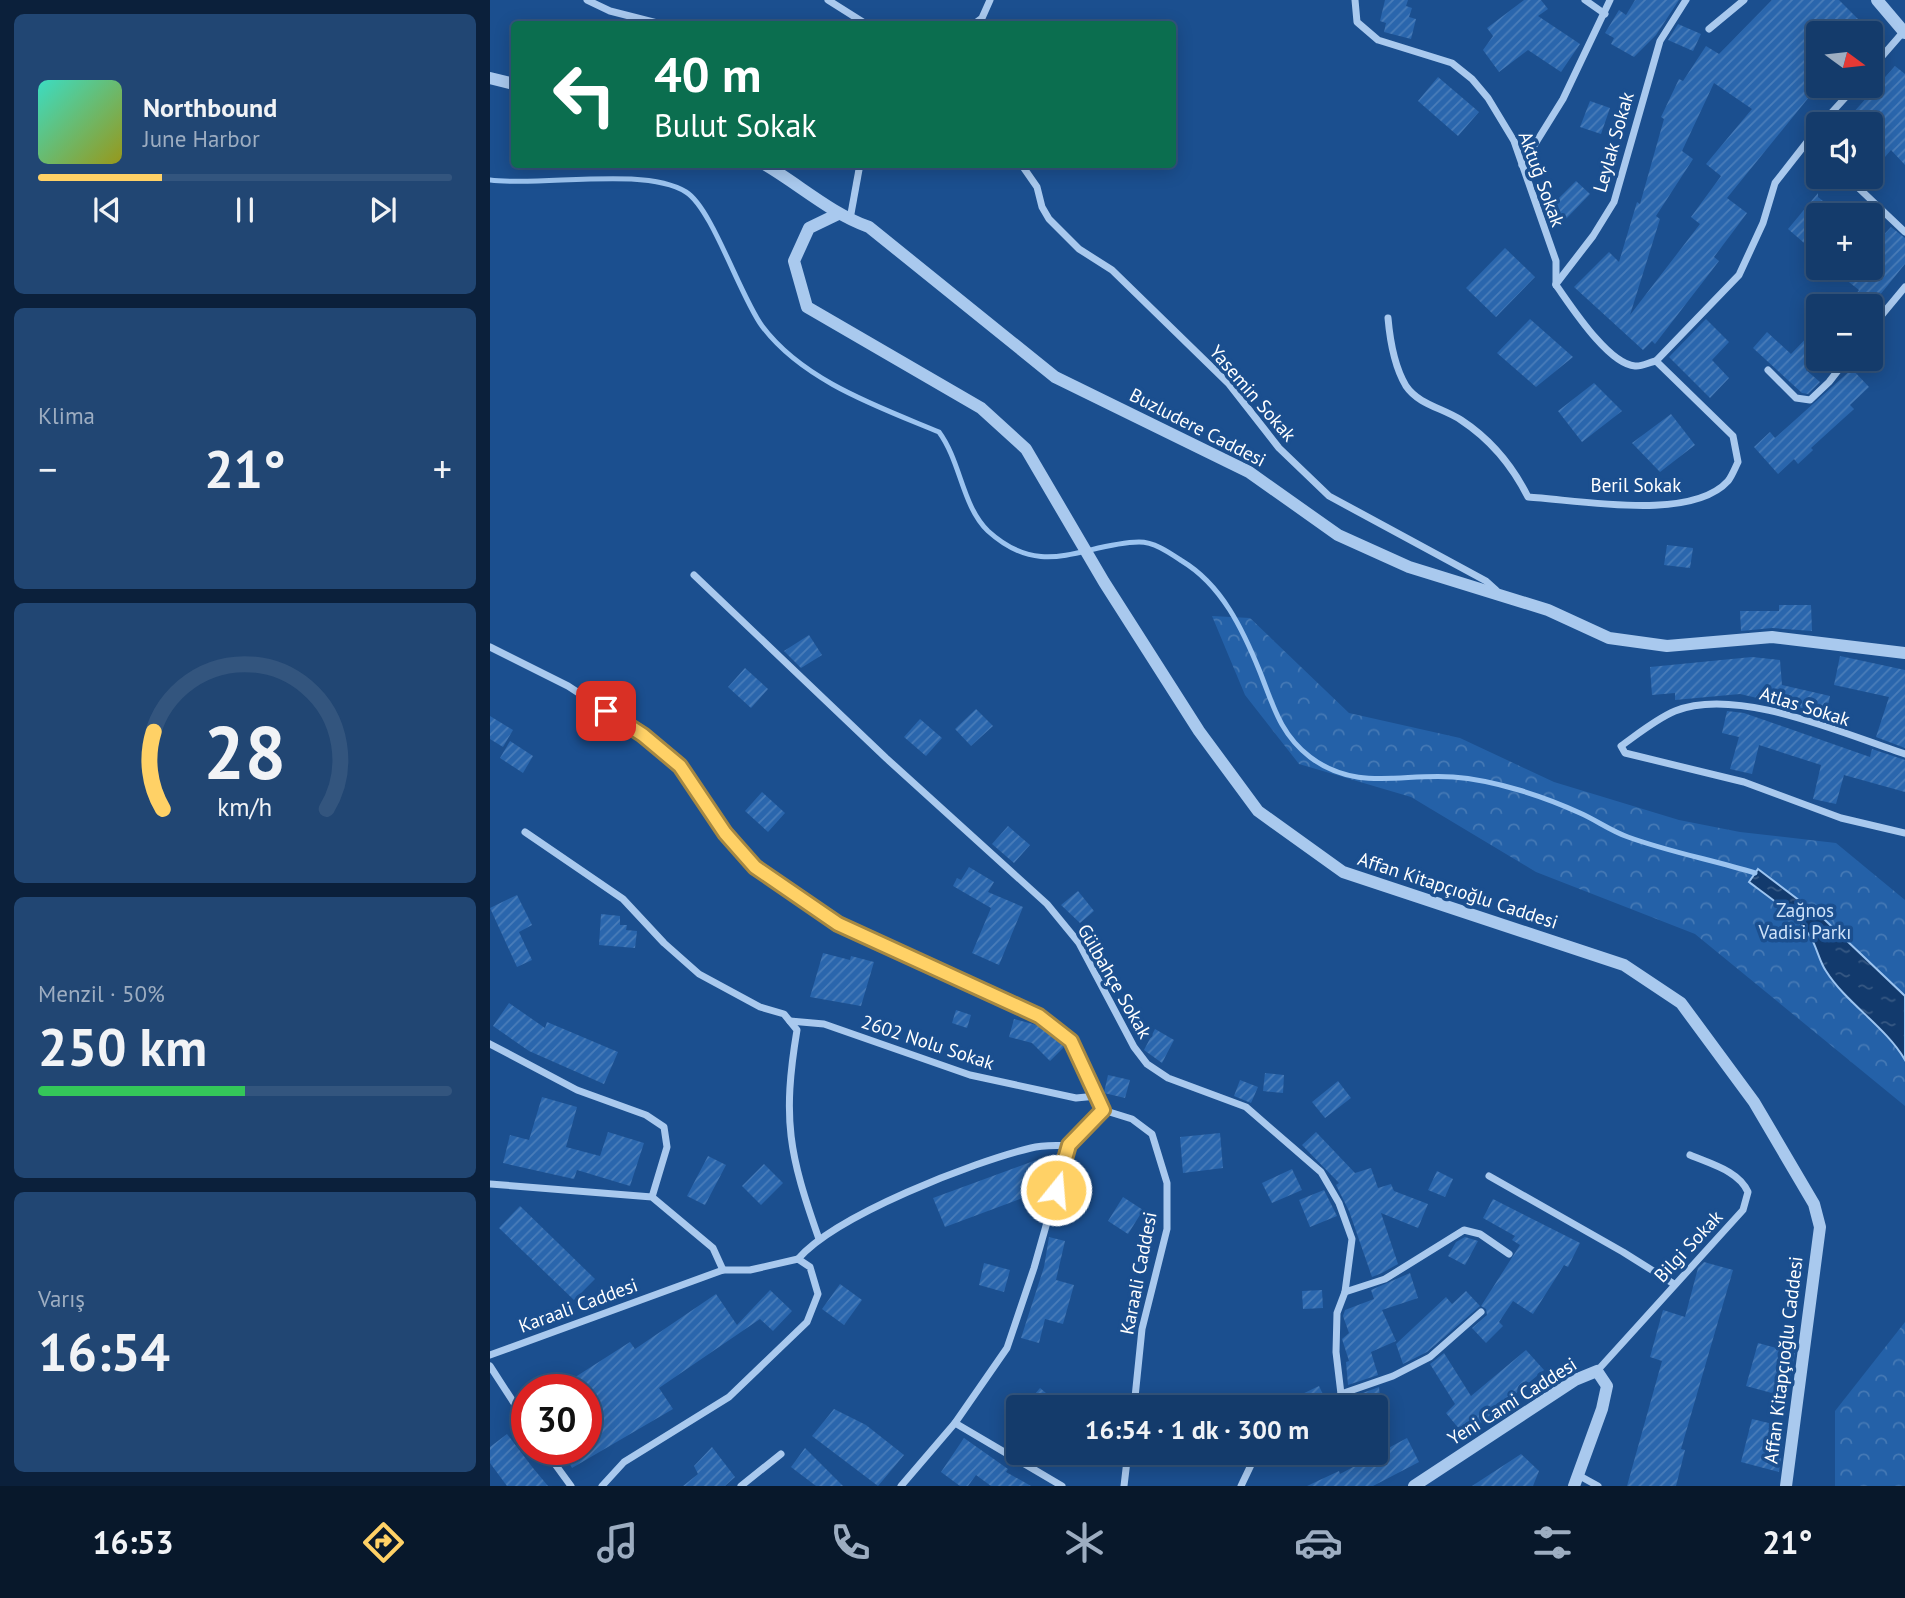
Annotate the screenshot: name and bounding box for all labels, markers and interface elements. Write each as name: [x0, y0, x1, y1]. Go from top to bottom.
north arrow: [1806, 21, 1883, 98]
map controls: [1806, 21, 1883, 371]
text: 40 m: [654, 42, 761, 106]
icon: left: [539, 49, 630, 140]
street label: Leylak Sokak: [1587, 89, 1639, 195]
text: Northbound: [143, 91, 277, 124]
text: Bulut Sokak: [654, 104, 817, 146]
button: sound: [1806, 112, 1883, 189]
text: June Harbor: [143, 124, 260, 153]
street label: Aktuğ Sokak: [1514, 128, 1570, 230]
icon: previous: [88, 191, 126, 229]
icon: pause: [226, 191, 264, 229]
icon: next: [364, 191, 402, 229]
button: +: [1806, 203, 1883, 280]
button: −: [1806, 294, 1883, 371]
street label: Yasemin Sokak: [1205, 340, 1301, 446]
street label: Buzludere Caddesi: [1126, 382, 1270, 472]
text: Klima: [38, 401, 95, 430]
text: 21°: [204, 435, 286, 502]
text: −: [38, 444, 57, 493]
text: +: [433, 444, 452, 493]
street label: Beril Sokak: [1591, 473, 1681, 497]
pin: [576, 681, 636, 741]
street label: Atlas Sokak: [1757, 681, 1853, 731]
icon: arrive: [587, 692, 625, 730]
text: 28: [204, 705, 286, 799]
text: km/h: [218, 791, 272, 823]
street label: Affan Kitapçıoğlu Caddesi: [1355, 846, 1561, 934]
park label: Zağnos Vadisi Parkı: [1758, 898, 1851, 944]
street label: Gülbahçe Sokak: [1073, 919, 1157, 1043]
text: Menzil · 50%: [38, 979, 165, 1008]
street label: 2602 Nolu Sokak: [859, 1009, 997, 1075]
text: 250 km: [38, 1013, 207, 1080]
position arrow: [1019, 1153, 1093, 1227]
street label: Bilgi Sokak: [1649, 1205, 1727, 1287]
street label: Karaali Caddesi: [1114, 1210, 1162, 1336]
street label: Affan Kitapçıoğlu Caddesi: [1758, 1255, 1808, 1465]
street label: Karaali Caddesi: [515, 1272, 641, 1338]
text: Varış: [38, 1284, 85, 1313]
text: 16:54: [38, 1318, 170, 1385]
street label: Yeni Cami Caddesi: [1443, 1352, 1581, 1450]
speed limit sign: 30: [511, 1374, 602, 1465]
text: 16:54 · 1 dk · 300 m: [1085, 1413, 1309, 1446]
icon: directions: [359, 1518, 408, 1567]
icon: music: [593, 1518, 642, 1567]
icon: phone: [826, 1518, 875, 1567]
icon: climate: [1060, 1518, 1109, 1567]
icon: car: [1294, 1518, 1343, 1567]
icon: filters: [1528, 1518, 1577, 1567]
text: 16:53: [92, 1521, 174, 1563]
text: 21°: [1762, 1521, 1813, 1563]

